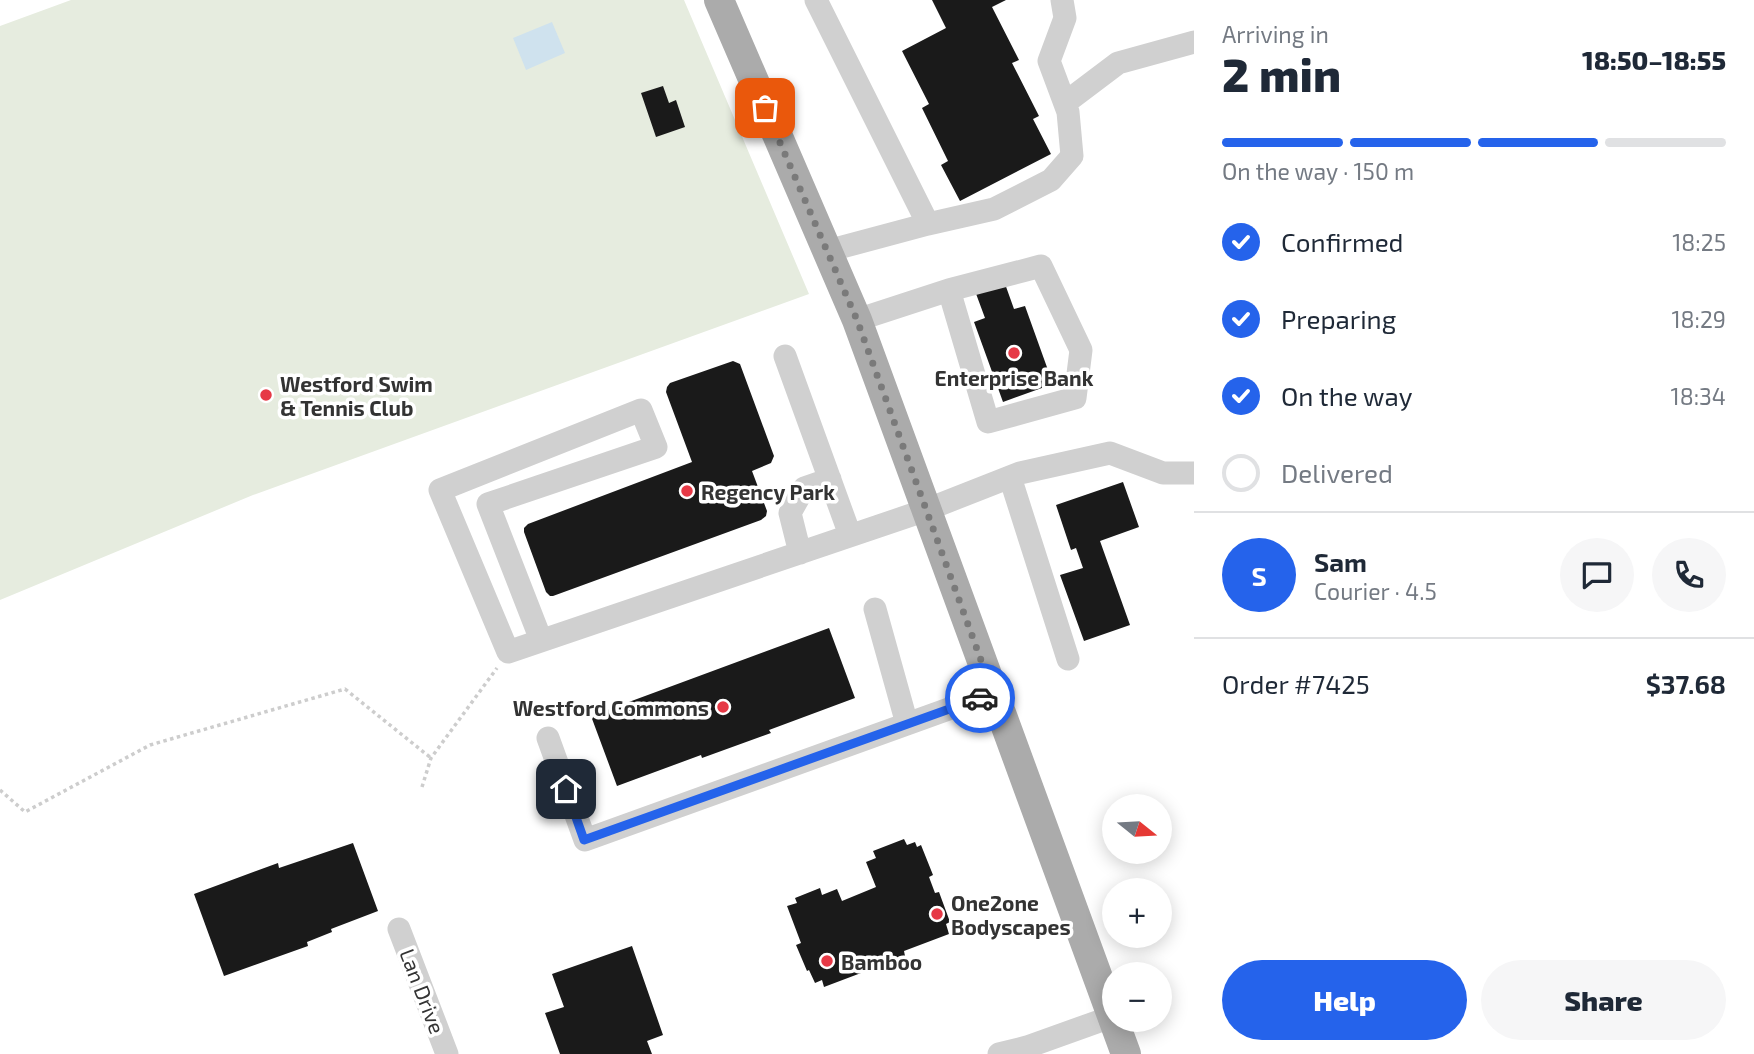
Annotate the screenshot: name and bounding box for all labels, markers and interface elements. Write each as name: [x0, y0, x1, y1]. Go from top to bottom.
text: Arriving in: [1222, 20, 1329, 48]
text: 18:50–18:55: [1582, 44, 1726, 75]
text: 2 min: [1222, 46, 1341, 101]
pin: [735, 78, 795, 138]
icon: bag: [746, 89, 784, 127]
text: On the way · 150 m: [1222, 157, 1414, 185]
icon: check: [1222, 223, 1260, 261]
text: Confirmed: [1281, 226, 1404, 257]
text: 18:25: [1672, 228, 1726, 256]
icon: check: [1222, 300, 1260, 338]
text: Preparing: [1281, 303, 1396, 334]
text: 18:29: [1671, 305, 1726, 333]
marker: Enterprise Bank: [1006, 345, 1022, 361]
place label: Enterprise Bank: [935, 365, 1094, 390]
place label: Westford Swim & Tennis Club: [280, 371, 433, 420]
icon: check: [1222, 377, 1260, 415]
text: On the way: [1281, 380, 1412, 411]
text: 18:34: [1671, 382, 1726, 410]
marker: Westford Swim & Tennis Club: [258, 387, 274, 403]
text: Delivered: [1281, 457, 1393, 488]
place label: Regency Park: [701, 479, 835, 505]
marker: Regency Park: [679, 483, 695, 499]
button: chat: [1560, 538, 1634, 612]
button: phone: [1652, 538, 1726, 612]
text: Sam: [1314, 546, 1367, 577]
text: S: [1251, 560, 1267, 591]
text: Courier · 4.5: [1314, 577, 1437, 605]
courier: [945, 663, 1015, 733]
text: Order #7425: [1222, 668, 1370, 699]
text: $37.68: [1646, 668, 1726, 699]
icon: car: [961, 679, 999, 717]
place label: Westford Commons: [513, 695, 709, 720]
marker: Westford Commons: [715, 699, 731, 715]
pin: [536, 759, 596, 819]
icon: home: [547, 770, 585, 808]
north arrow: [1102, 794, 1172, 864]
map controls: [1102, 794, 1172, 1032]
button: +: [1102, 878, 1172, 948]
place label: One2one Bodyscapes: [951, 890, 1071, 940]
marker: One2one Bodyscapes: [929, 906, 945, 922]
street label: Lan Drive: [395, 945, 451, 1037]
place label: Bamboo: [841, 949, 922, 974]
marker: Bamboo: [819, 953, 835, 969]
button: Help: [1222, 960, 1467, 1040]
button: Share: [1481, 960, 1726, 1040]
button: −: [1102, 962, 1172, 1032]

